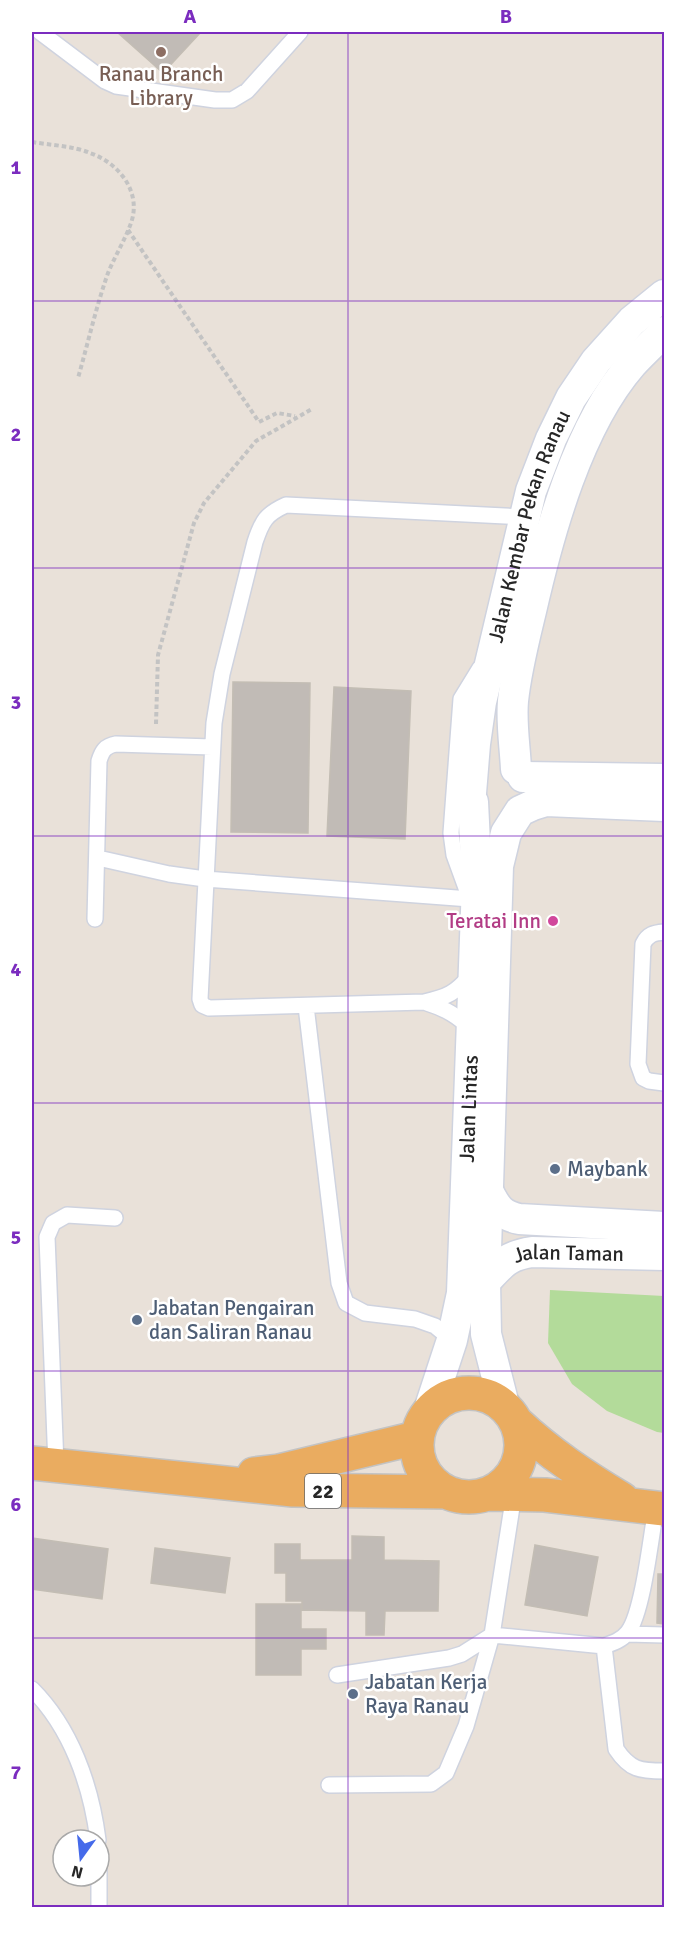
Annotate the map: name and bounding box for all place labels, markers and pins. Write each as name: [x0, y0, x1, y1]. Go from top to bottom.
marker: Ranau Branch Library: [154, 45, 168, 59]
place label: Ranau Branch Library: [99, 61, 223, 111]
place label: Teratai Inn: [446, 908, 541, 934]
marker: Teratai Inn: [546, 914, 560, 928]
place label: Maybank: [567, 1156, 648, 1182]
marker: Maybank: [548, 1162, 562, 1176]
place label: Jabatan Pengairan dan Saliran Ranau: [149, 1295, 315, 1345]
marker: Jabatan Pengairan dan Saliran Ranau: [130, 1313, 144, 1327]
place label: Jabatan Kerja Raya Ranau: [365, 1669, 487, 1719]
marker: Jabatan Kerja Raya Ranau: [346, 1687, 360, 1701]

